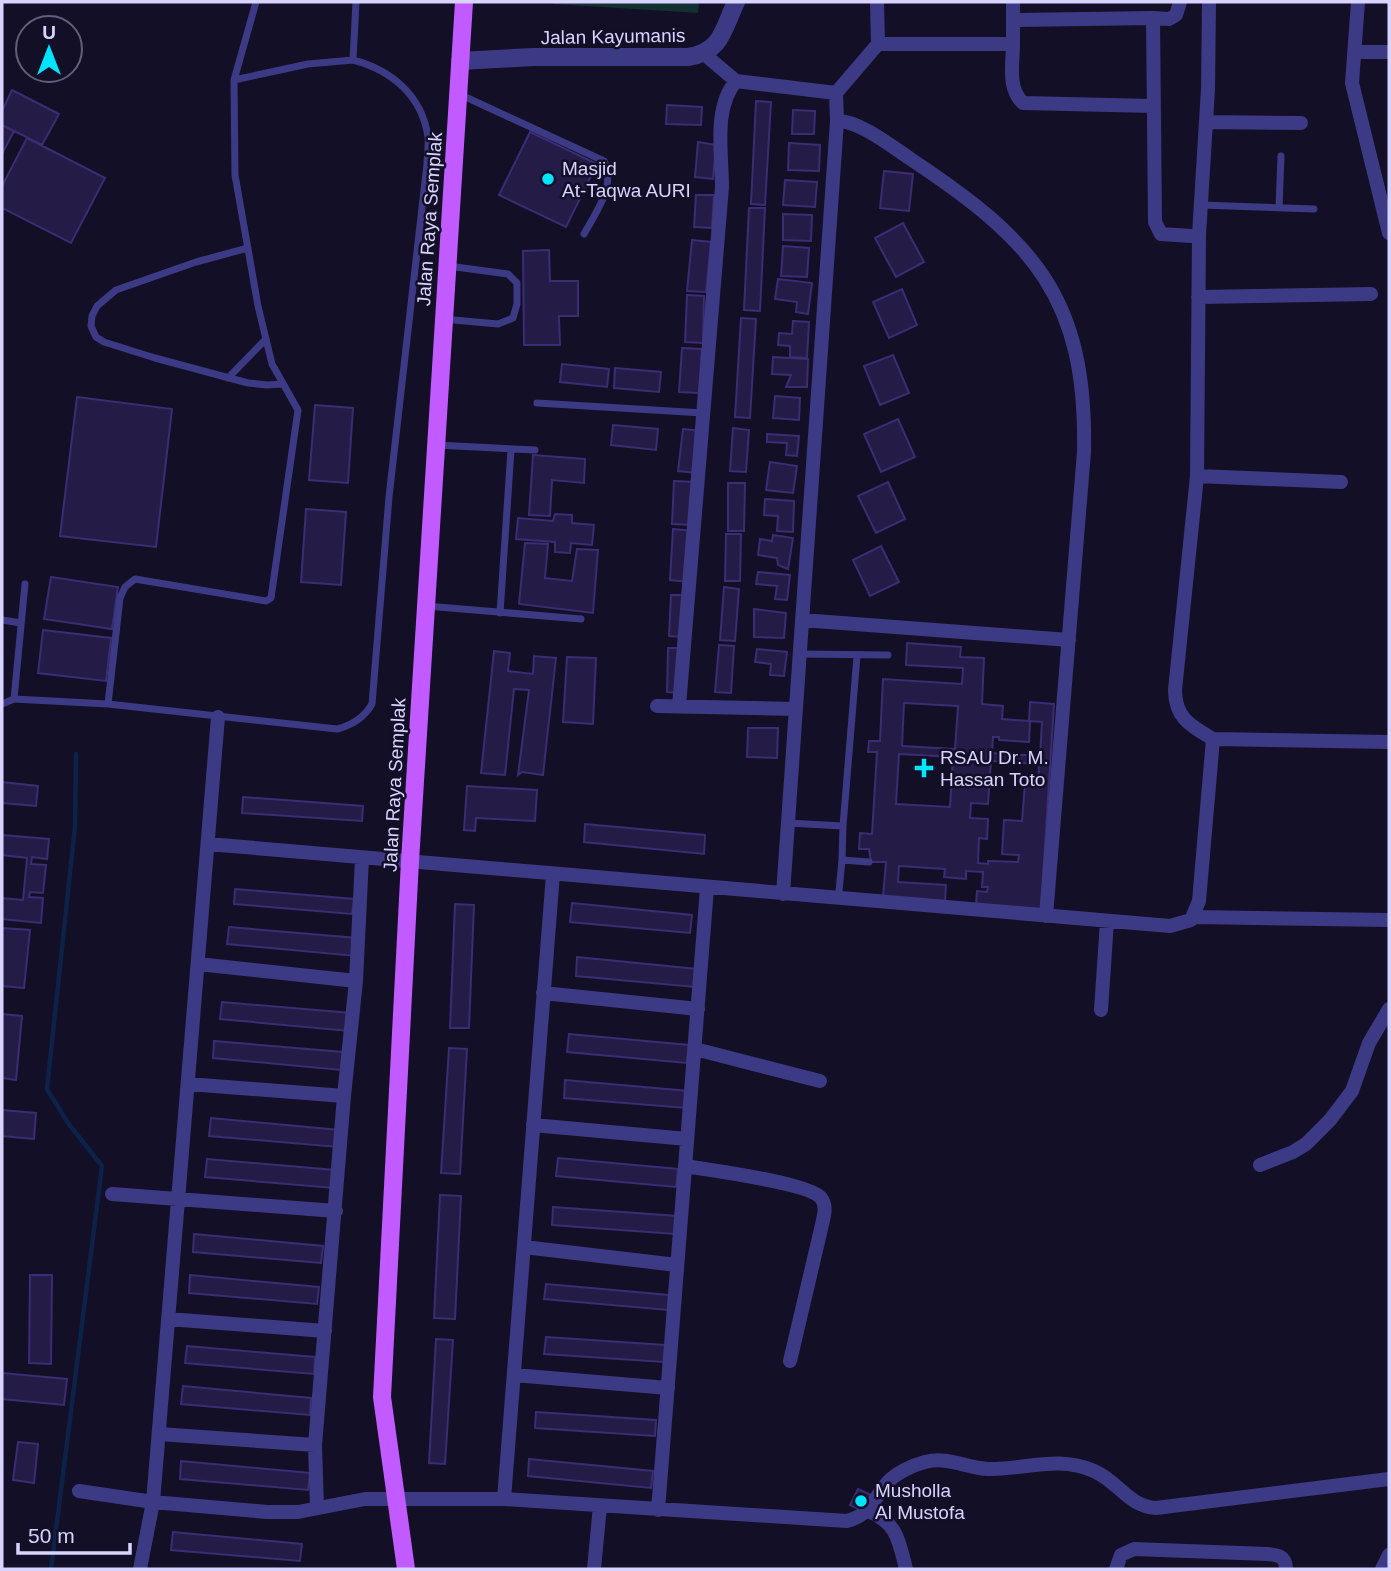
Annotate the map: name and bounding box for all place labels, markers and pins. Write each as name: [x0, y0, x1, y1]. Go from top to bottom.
place label: Masjid At-Taqwa AURI: [562, 158, 691, 201]
marker: Masjid At-Taqwa AURI: [540, 171, 556, 187]
place label: RSAU Dr. M. Hassan Toto: [940, 747, 1049, 790]
marker: RSAU Dr. M. Hassan Toto: [914, 758, 934, 778]
place label: Musholla Al Mustofa: [875, 1480, 965, 1523]
marker: Musholla Al Mustofa: [853, 1493, 869, 1509]

